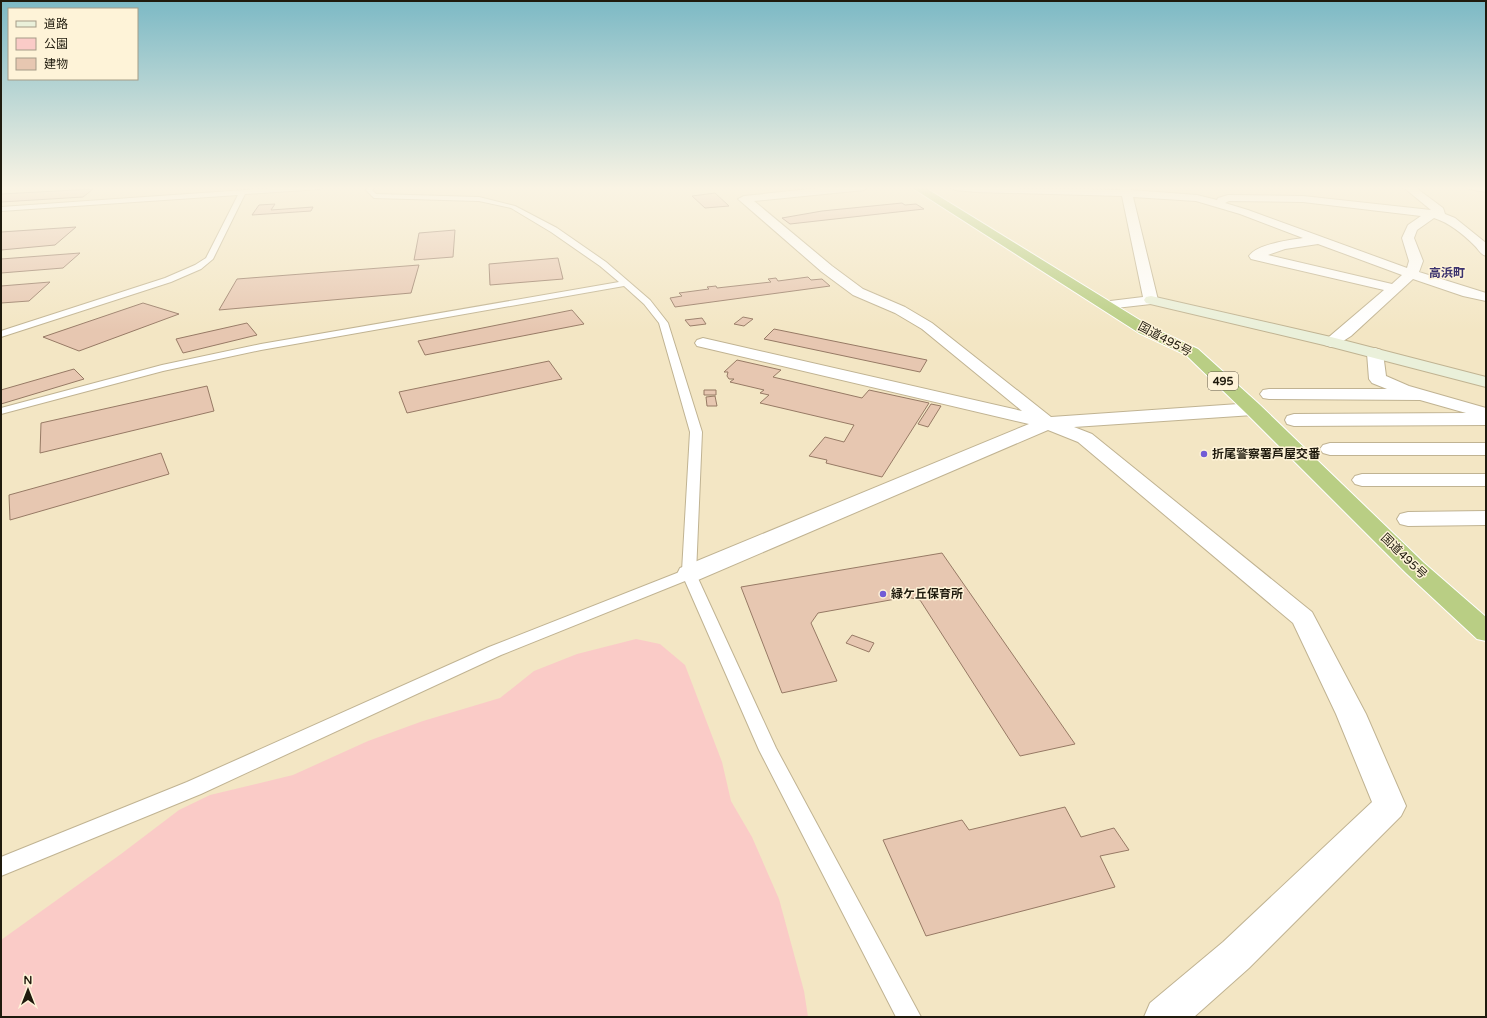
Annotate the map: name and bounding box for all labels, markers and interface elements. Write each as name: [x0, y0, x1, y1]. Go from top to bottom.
legend: [8, 8, 138, 80]
text: 道路: [44, 17, 68, 31]
text: 公園: [44, 37, 68, 51]
text: 建物: [44, 57, 68, 71]
district label: 高浜町: [1429, 266, 1465, 280]
street label: 国道495号: [1136, 319, 1194, 359]
road number: 495: [1208, 372, 1238, 390]
place label: 折尾警察署芦屋交番: [1212, 447, 1321, 461]
marker: 折尾警察署芦屋交番: [1199, 449, 1209, 459]
street label: 国道495号: [1378, 531, 1430, 581]
place label: 緑ケ丘保育所: [891, 587, 963, 601]
marker: 緑ケ丘保育所: [878, 589, 888, 599]
north arrow: [8, 970, 48, 1010]
text: N: [24, 974, 32, 987]

